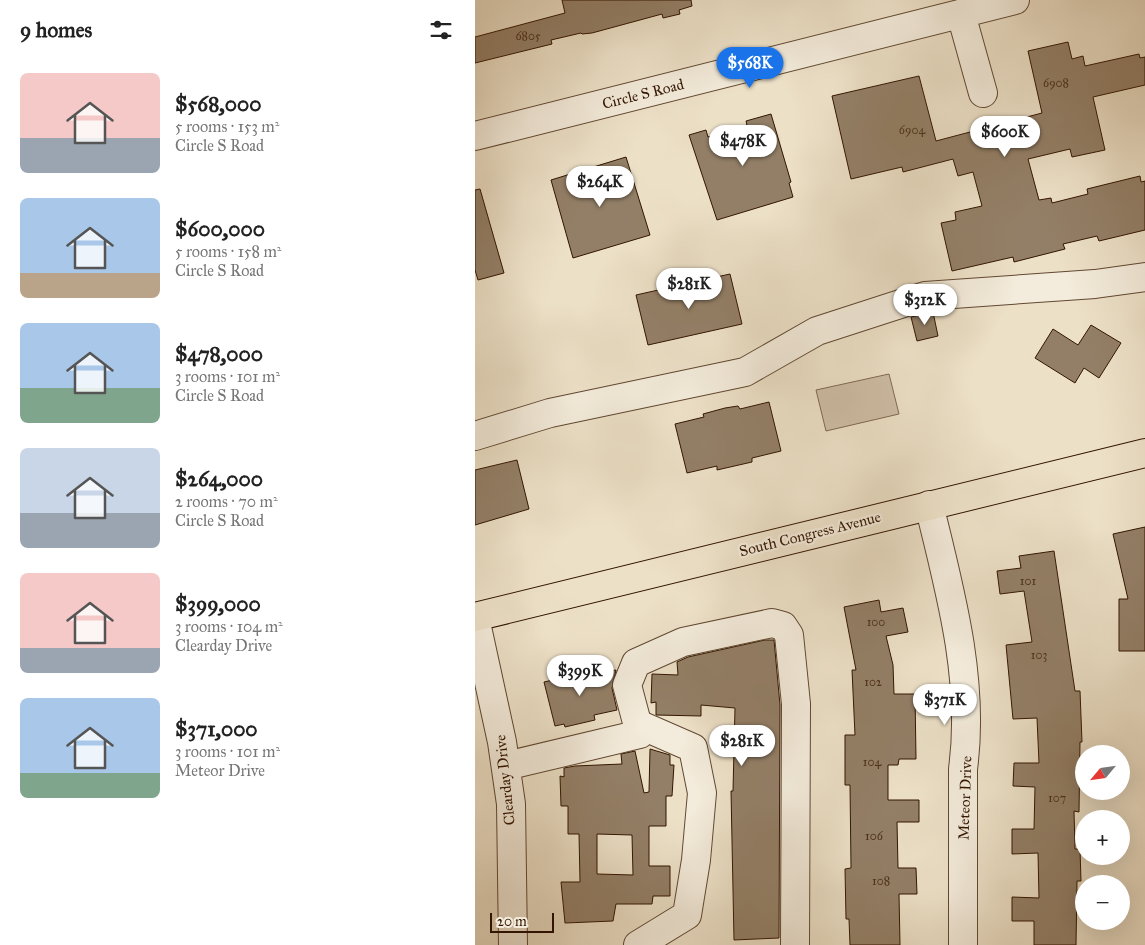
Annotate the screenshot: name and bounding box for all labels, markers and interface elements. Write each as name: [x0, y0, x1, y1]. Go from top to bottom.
icon: filters: [427, 16, 455, 44]
text: 9 homes: [20, 17, 92, 43]
house number: 6805: [515, 29, 541, 43]
pin: $568K: [715, 46, 785, 89]
text: $568K: [727, 53, 773, 72]
street label: Circle S Road: [600, 75, 686, 113]
house number: 6908: [1043, 76, 1069, 90]
text: $568,000: [175, 91, 261, 117]
icon: home: [60, 93, 120, 153]
pin: $600K: [970, 116, 1040, 158]
text: 5 rooms · 153 m²: [175, 117, 279, 136]
text: $600K: [981, 122, 1029, 141]
house number: 6904: [899, 123, 925, 137]
pin: $478K: [708, 124, 778, 167]
text: $478K: [720, 131, 766, 150]
text: Circle S Road: [175, 136, 264, 155]
pin: $264K: [565, 166, 635, 208]
text: $264K: [577, 172, 623, 191]
text: $600,000: [175, 216, 265, 242]
icon: home: [60, 218, 120, 278]
text: 5 rooms · 158 m²: [175, 242, 281, 261]
text: Circle S Road: [175, 261, 264, 280]
pin: $281K: [654, 268, 724, 310]
text: $281K: [667, 274, 711, 293]
pin: $312K: [890, 284, 960, 326]
text: $312K: [904, 290, 946, 309]
text: $478,000: [175, 341, 263, 367]
icon: home: [60, 343, 120, 403]
text: 3 rooms · 101 m²: [175, 367, 280, 386]
text: Circle S Road: [175, 386, 264, 405]
text: $264,000: [175, 466, 263, 492]
icon: home: [60, 468, 120, 528]
text: 2 rooms · 70 m²: [175, 492, 278, 511]
street label: South Congress Avenue: [737, 508, 883, 560]
text: Circle S Road: [175, 511, 264, 530]
house number: 101: [1020, 574, 1036, 588]
text: $399,000: [175, 591, 261, 617]
icon: home: [60, 593, 120, 653]
house number: 100: [867, 615, 885, 629]
text: 3 rooms · 104 m²: [175, 617, 283, 636]
text: Clearday Drive: [175, 636, 272, 655]
house number: 103: [1031, 648, 1047, 662]
pin: $399K: [545, 654, 615, 697]
text: $399K: [558, 661, 602, 680]
house number: 102: [864, 675, 882, 689]
pin: $371K: [910, 684, 980, 726]
text: $371K: [924, 690, 966, 709]
text: $371,000: [175, 716, 258, 742]
icon: home: [60, 718, 120, 778]
pin: $281K: [707, 724, 777, 767]
text: $281K: [720, 731, 764, 750]
street label: Clearday Drive: [491, 734, 519, 826]
text: 3 rooms · 101 m²: [175, 742, 280, 761]
north arrow: [1075, 745, 1130, 800]
map controls: [1075, 745, 1130, 930]
house number: 104: [863, 755, 881, 769]
street label: Meteor Drive: [955, 756, 975, 840]
text: Meteor Drive: [175, 761, 265, 780]
house number: 107: [1048, 791, 1066, 805]
button: +: [1075, 810, 1130, 865]
house number: 106: [865, 829, 884, 843]
house number: 108: [872, 874, 890, 888]
button: −: [1075, 875, 1130, 930]
scale bar: [490, 910, 554, 933]
text: 20 m: [497, 913, 527, 930]

